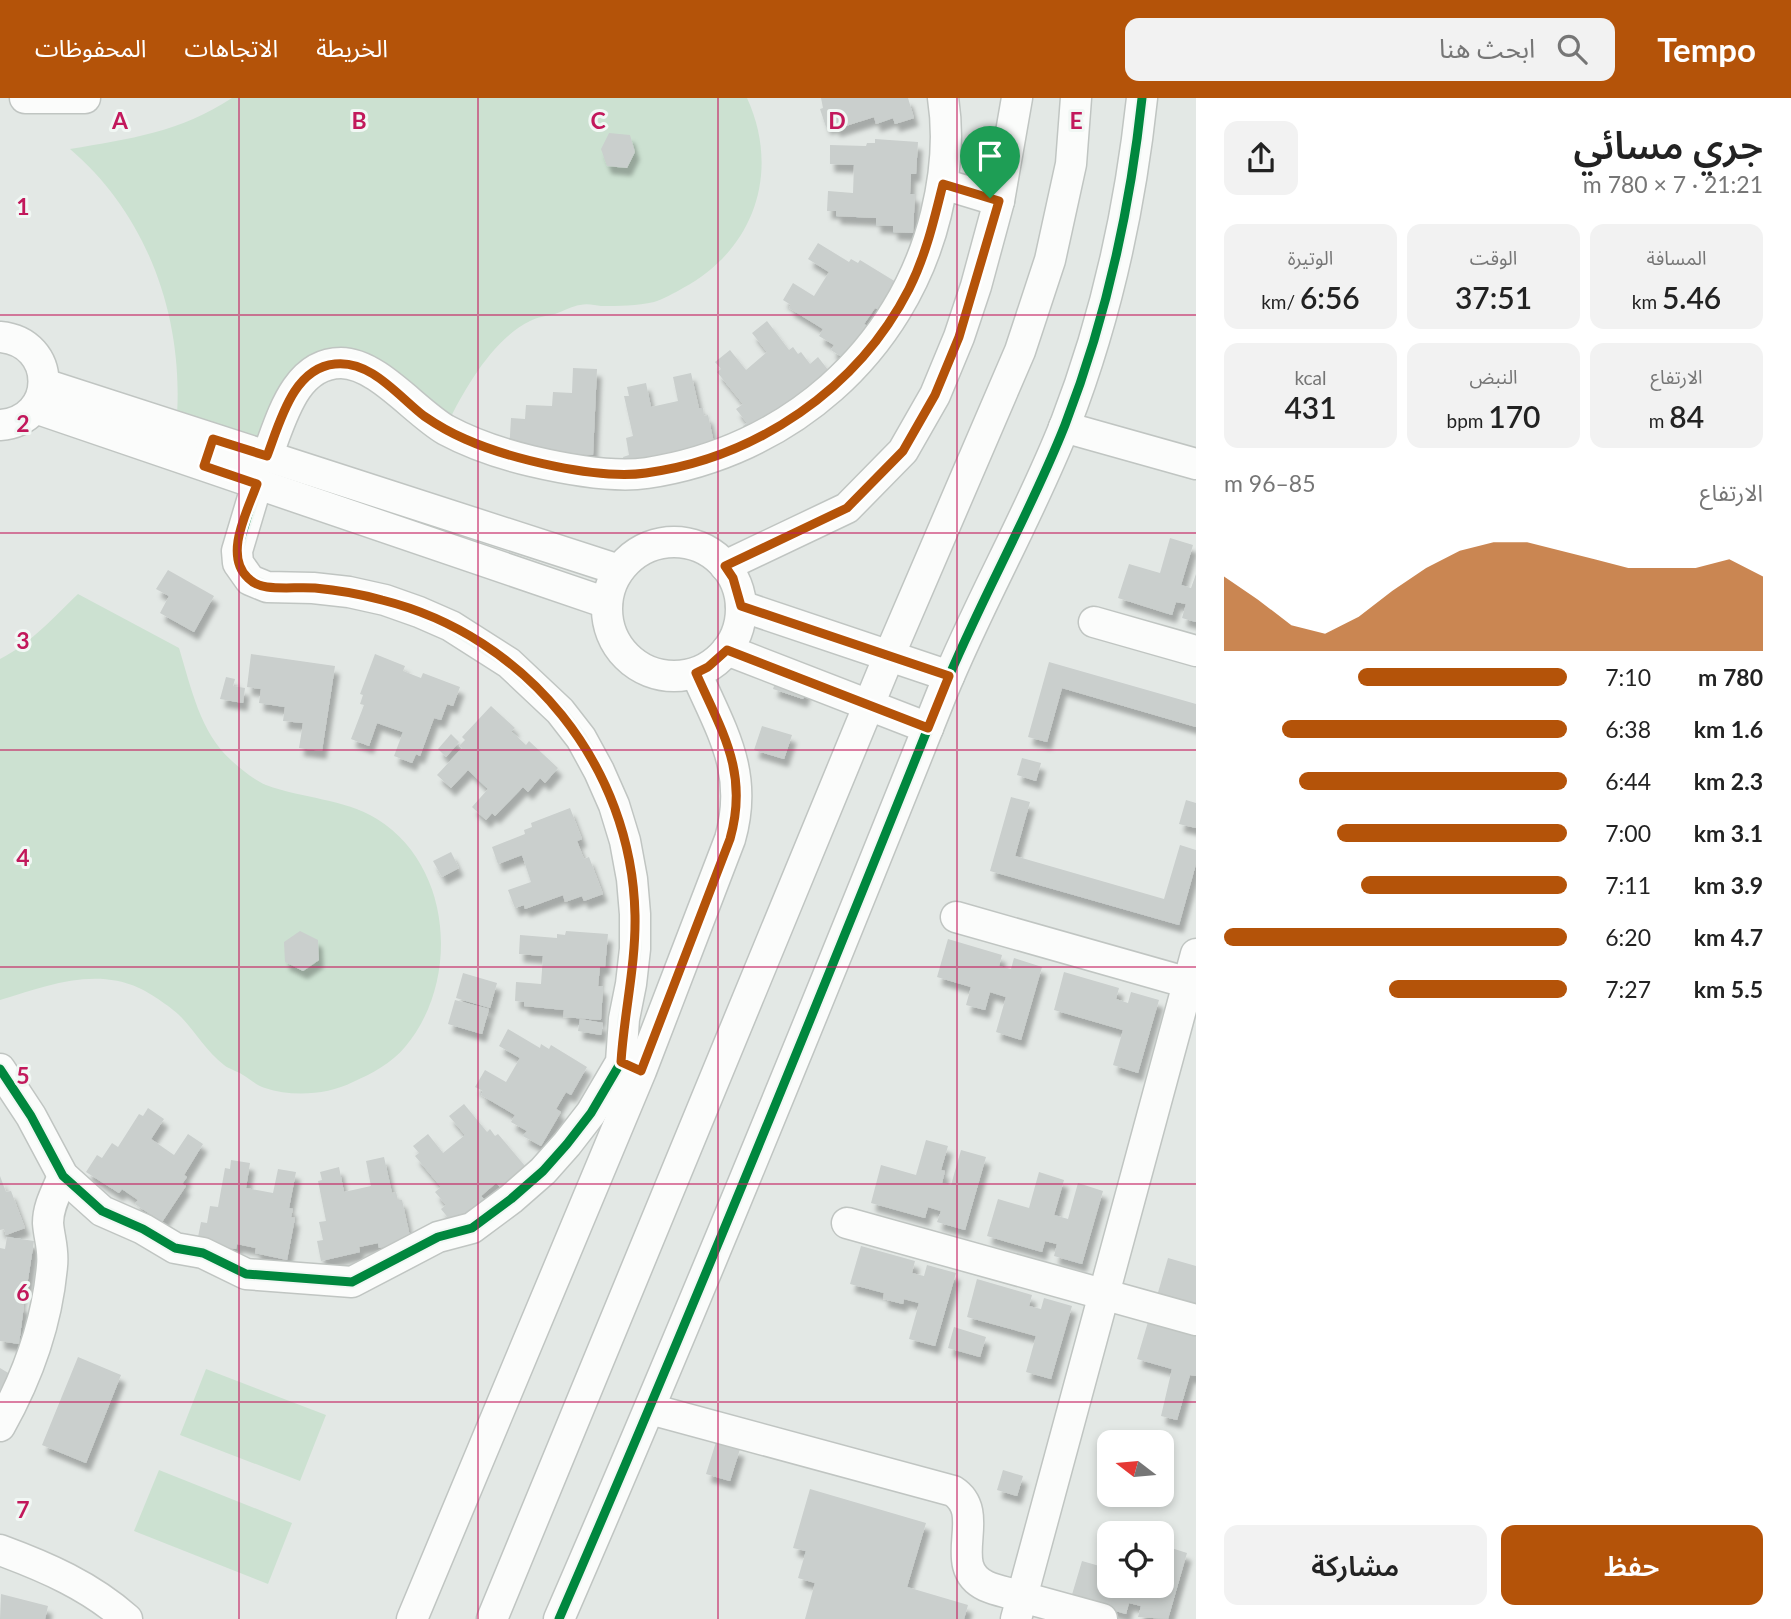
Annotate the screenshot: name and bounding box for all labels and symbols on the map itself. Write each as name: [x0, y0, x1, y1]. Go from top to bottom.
text: A: [111, 106, 129, 134]
text: B: [351, 106, 367, 134]
text: C: [590, 106, 606, 134]
text: D: [828, 106, 846, 134]
text: E: [1069, 106, 1083, 134]
pin: [960, 126, 1020, 198]
text: 1: [16, 192, 30, 220]
text: 2: [16, 409, 30, 437]
text: 3: [16, 626, 30, 654]
text: 4: [16, 843, 30, 871]
text: 5: [16, 1061, 30, 1089]
text: 6: [16, 1278, 30, 1306]
north arrow: [1097, 1430, 1174, 1507]
text: 7: [16, 1495, 30, 1523]

